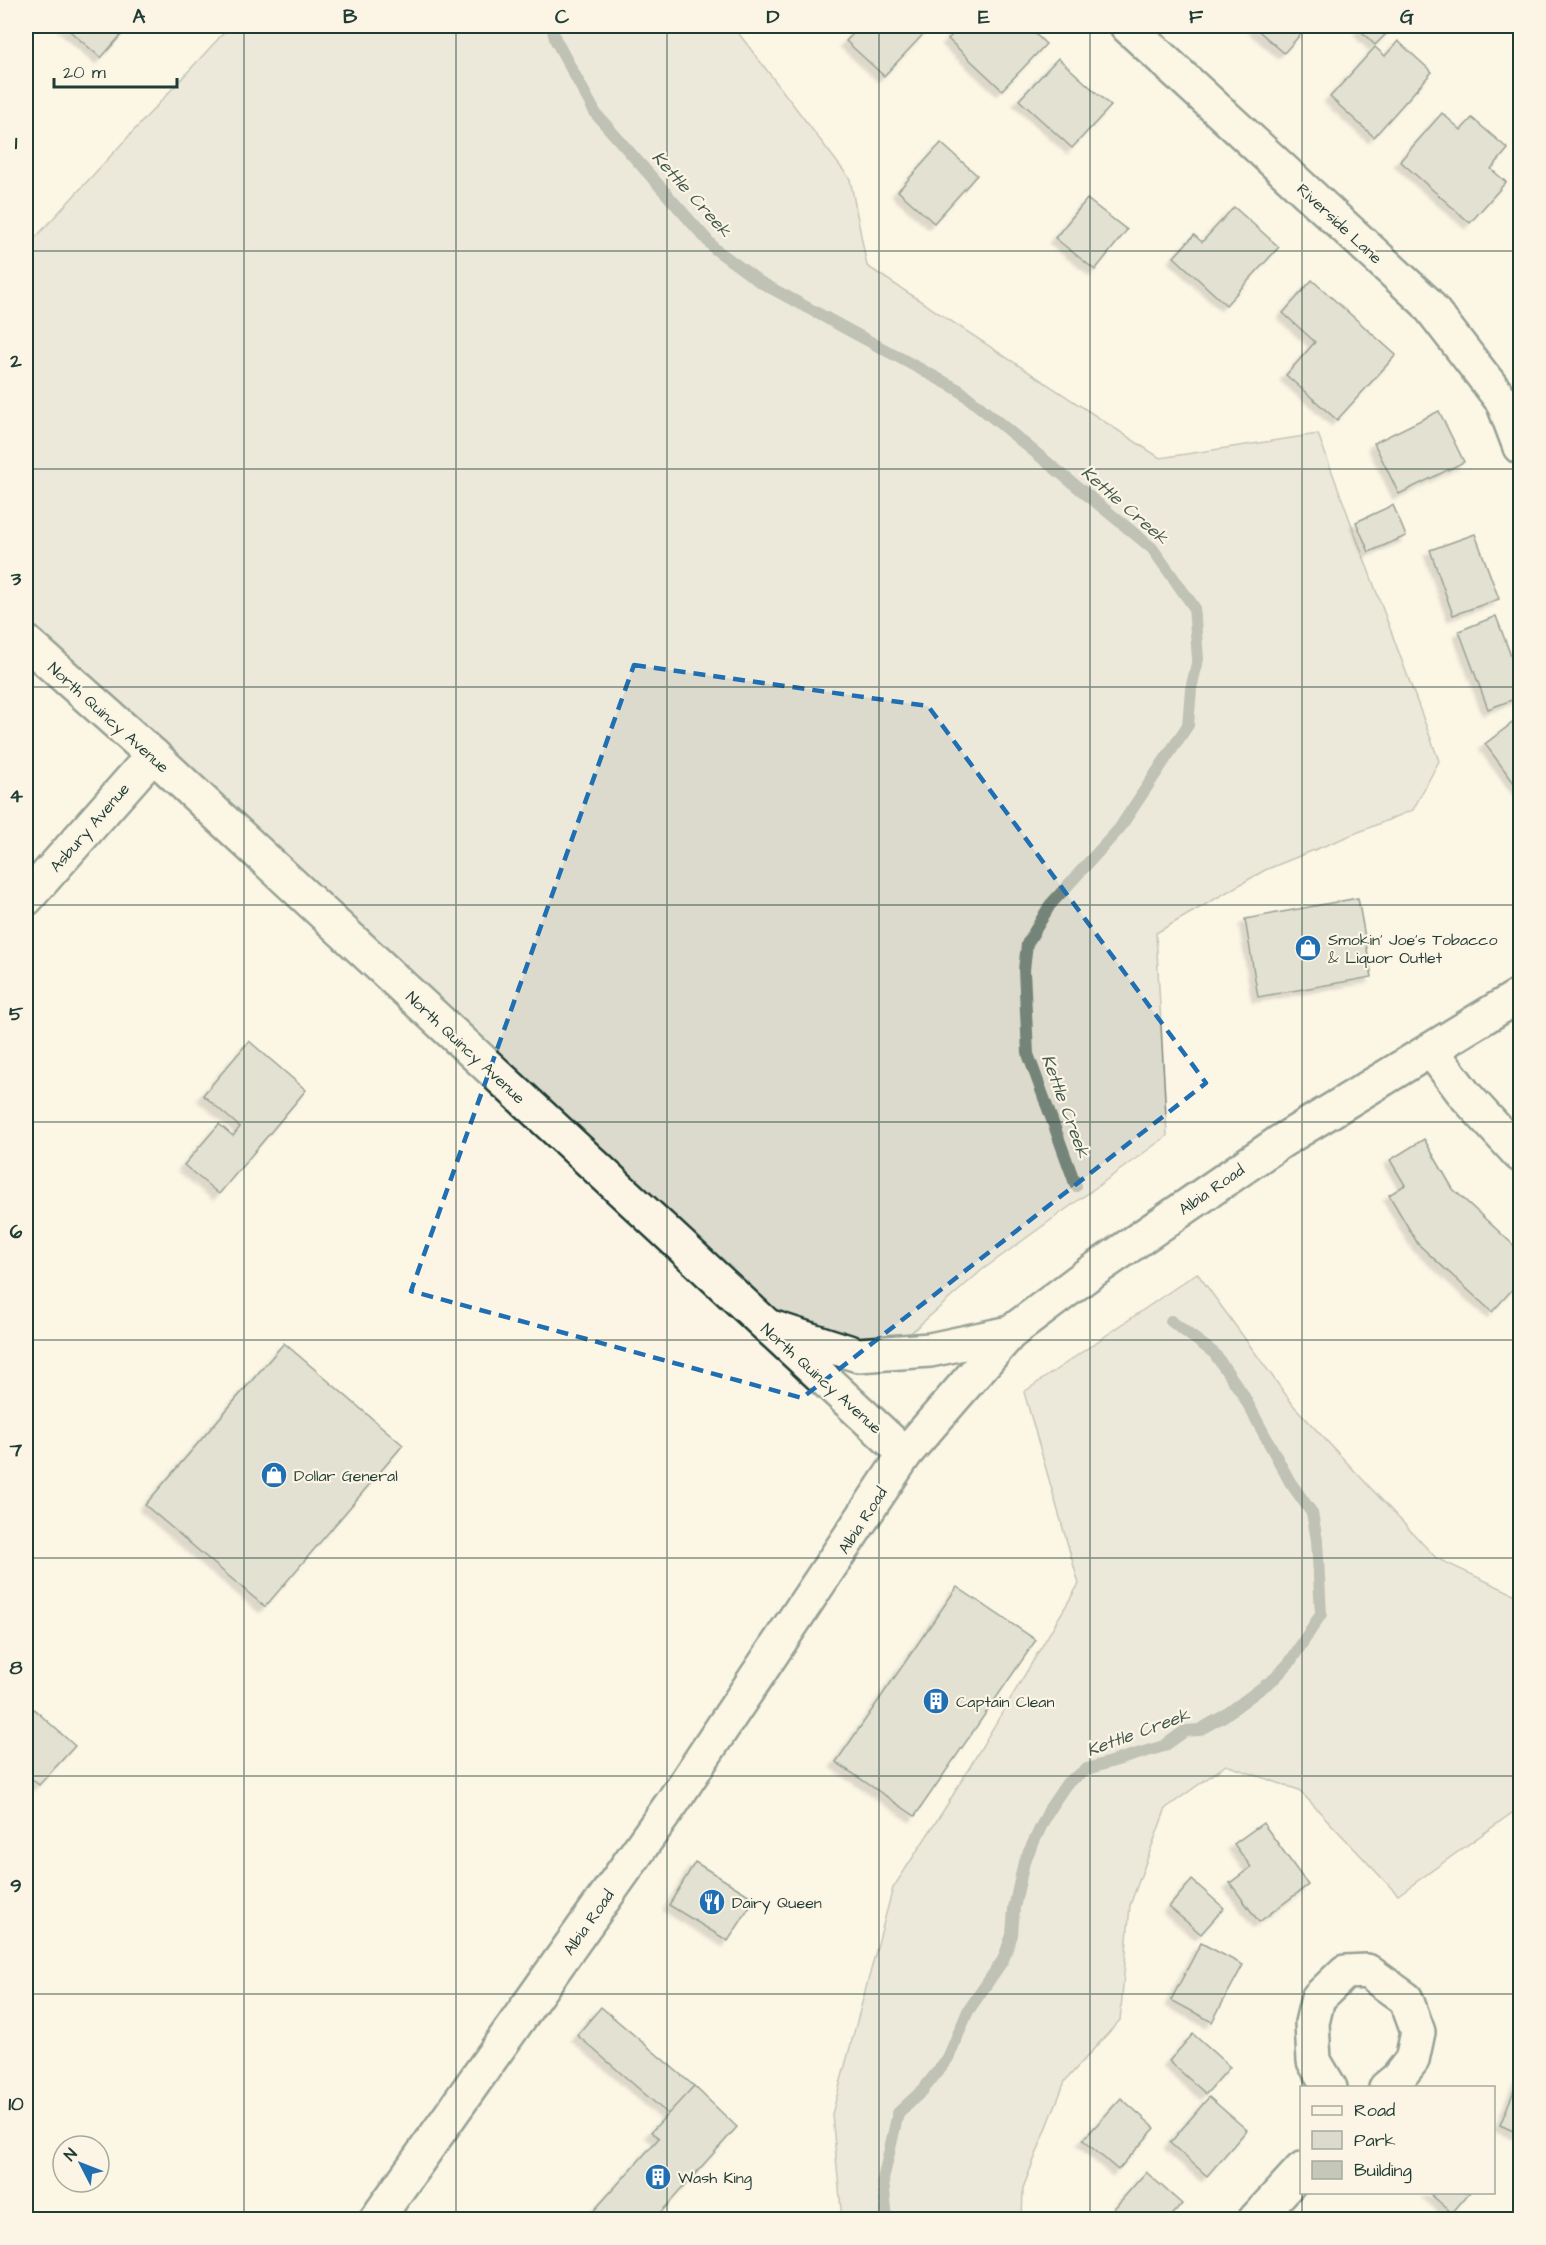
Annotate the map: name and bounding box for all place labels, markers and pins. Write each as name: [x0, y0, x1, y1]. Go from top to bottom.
place label: Smokin' Joe's Tobacco & Liquor Outlet: [1328, 929, 1497, 969]
shop icon: Smokin' Joe's Tobacco & Liquor Outlet: [1293, 933, 1323, 963]
shop icon: Dollar General: [259, 1460, 289, 1490]
place label: Dollar General: [294, 1465, 398, 1487]
building icon: Captain Clean: [921, 1686, 951, 1716]
place label: Captain Clean: [956, 1691, 1054, 1713]
restaurant icon: Dairy Queen: [697, 1887, 727, 1917]
place label: Dairy Queen: [732, 1892, 822, 1915]
building icon: Wash King: [643, 2162, 673, 2192]
place label: Wash King: [678, 2167, 752, 2190]

